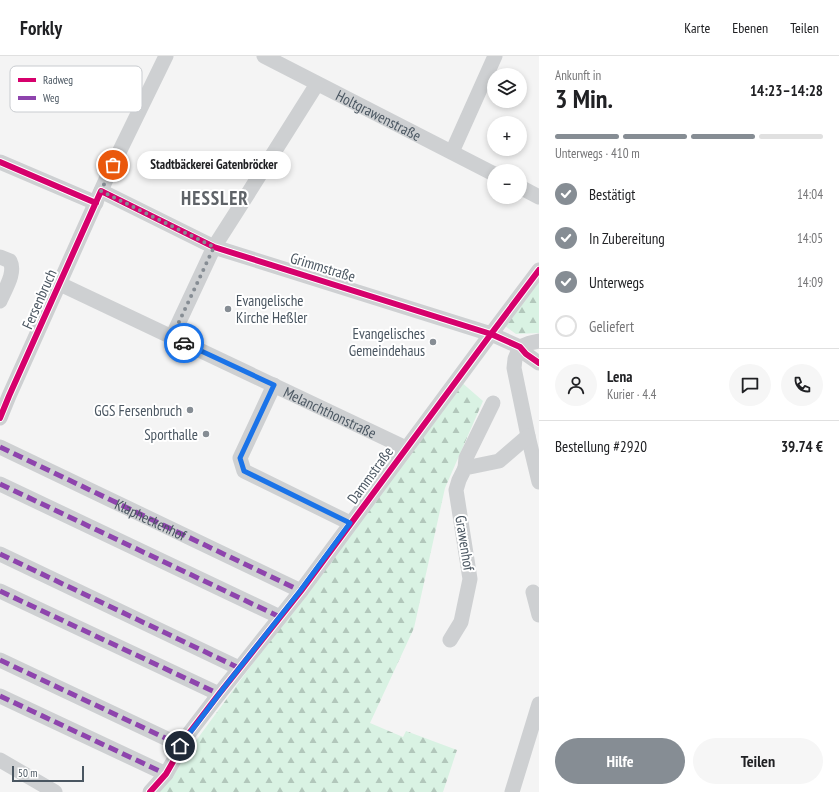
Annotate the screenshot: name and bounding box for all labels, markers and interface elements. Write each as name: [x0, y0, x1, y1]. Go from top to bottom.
text: Forkly: [20, 16, 62, 40]
text: Karte: [684, 19, 710, 37]
text: Ebenen: [732, 19, 768, 37]
text: Teilen: [790, 19, 819, 37]
legend: [10, 66, 142, 112]
text: Ankunft in: [555, 67, 601, 84]
map controls: [487, 68, 527, 204]
button: layers: [487, 68, 527, 108]
text: Radweg: [43, 73, 73, 87]
text: 14:23–14:28: [750, 81, 823, 100]
text: 3 Min.: [555, 82, 613, 115]
street label: Holtgrawenstraße: [333, 85, 425, 145]
text: Weg: [43, 91, 59, 105]
button: +: [487, 116, 527, 156]
text: Unterwegs · 410 m: [555, 145, 640, 162]
pin: [96, 148, 130, 182]
callout: Stadtbäckerei Gatenbröcker: [137, 151, 291, 179]
icon: bag: [102, 154, 124, 176]
text: Stadtbäckerei Gatenbröcker: [150, 156, 278, 173]
button: −: [487, 164, 527, 204]
icon: check: [555, 183, 577, 205]
text: Bestätigt: [589, 185, 635, 204]
district label: HESSLER: [181, 186, 249, 210]
text: 14:04: [797, 186, 823, 203]
icon: check: [555, 227, 577, 249]
text: In Zubereitung: [589, 229, 665, 248]
text: 14:05: [797, 230, 823, 247]
street label: Grimmstraße: [288, 248, 358, 286]
street label: Fersenbruch: [17, 266, 61, 332]
icon: check: [555, 271, 577, 293]
text: Unterwegs: [589, 273, 644, 292]
text: 14:09: [797, 274, 823, 291]
place label: Evangelische Kirche Heßler: [236, 291, 308, 327]
marker: Evangelische Kirche Heßler: [223, 304, 233, 314]
text: Geliefert: [589, 317, 634, 336]
courier: [164, 323, 204, 363]
place label: Evangelisches Gemeindehaus: [349, 324, 425, 360]
icon: car: [173, 332, 195, 354]
marker: Evangelisches Gemeindehaus: [428, 337, 438, 347]
button: person: [555, 364, 597, 406]
button: chat: [729, 364, 771, 406]
button: phone: [781, 364, 823, 406]
text: Lena: [607, 367, 632, 386]
street label: Melanchthonstraße: [281, 382, 380, 442]
text: Kurier · 4.4: [607, 386, 656, 403]
place label: GGS Fersenbruch: [94, 401, 182, 420]
marker: GGS Fersenbruch: [185, 405, 195, 415]
place label: Sporthalle: [144, 425, 198, 444]
marker: Sporthalle: [201, 429, 211, 439]
text: Bestellung #2920: [555, 437, 647, 456]
text: 39.74 €: [781, 437, 823, 456]
street label: Dammstraße: [343, 443, 397, 507]
street label: Klapheckenhof: [112, 494, 190, 545]
street label: Grawenhof: [451, 514, 479, 573]
pin: [163, 729, 197, 763]
icon: home: [169, 735, 191, 757]
button: Hilfe: [555, 738, 685, 784]
button: Teilen: [693, 738, 823, 784]
scale bar: [12, 764, 84, 783]
text: 50 m: [18, 766, 37, 780]

